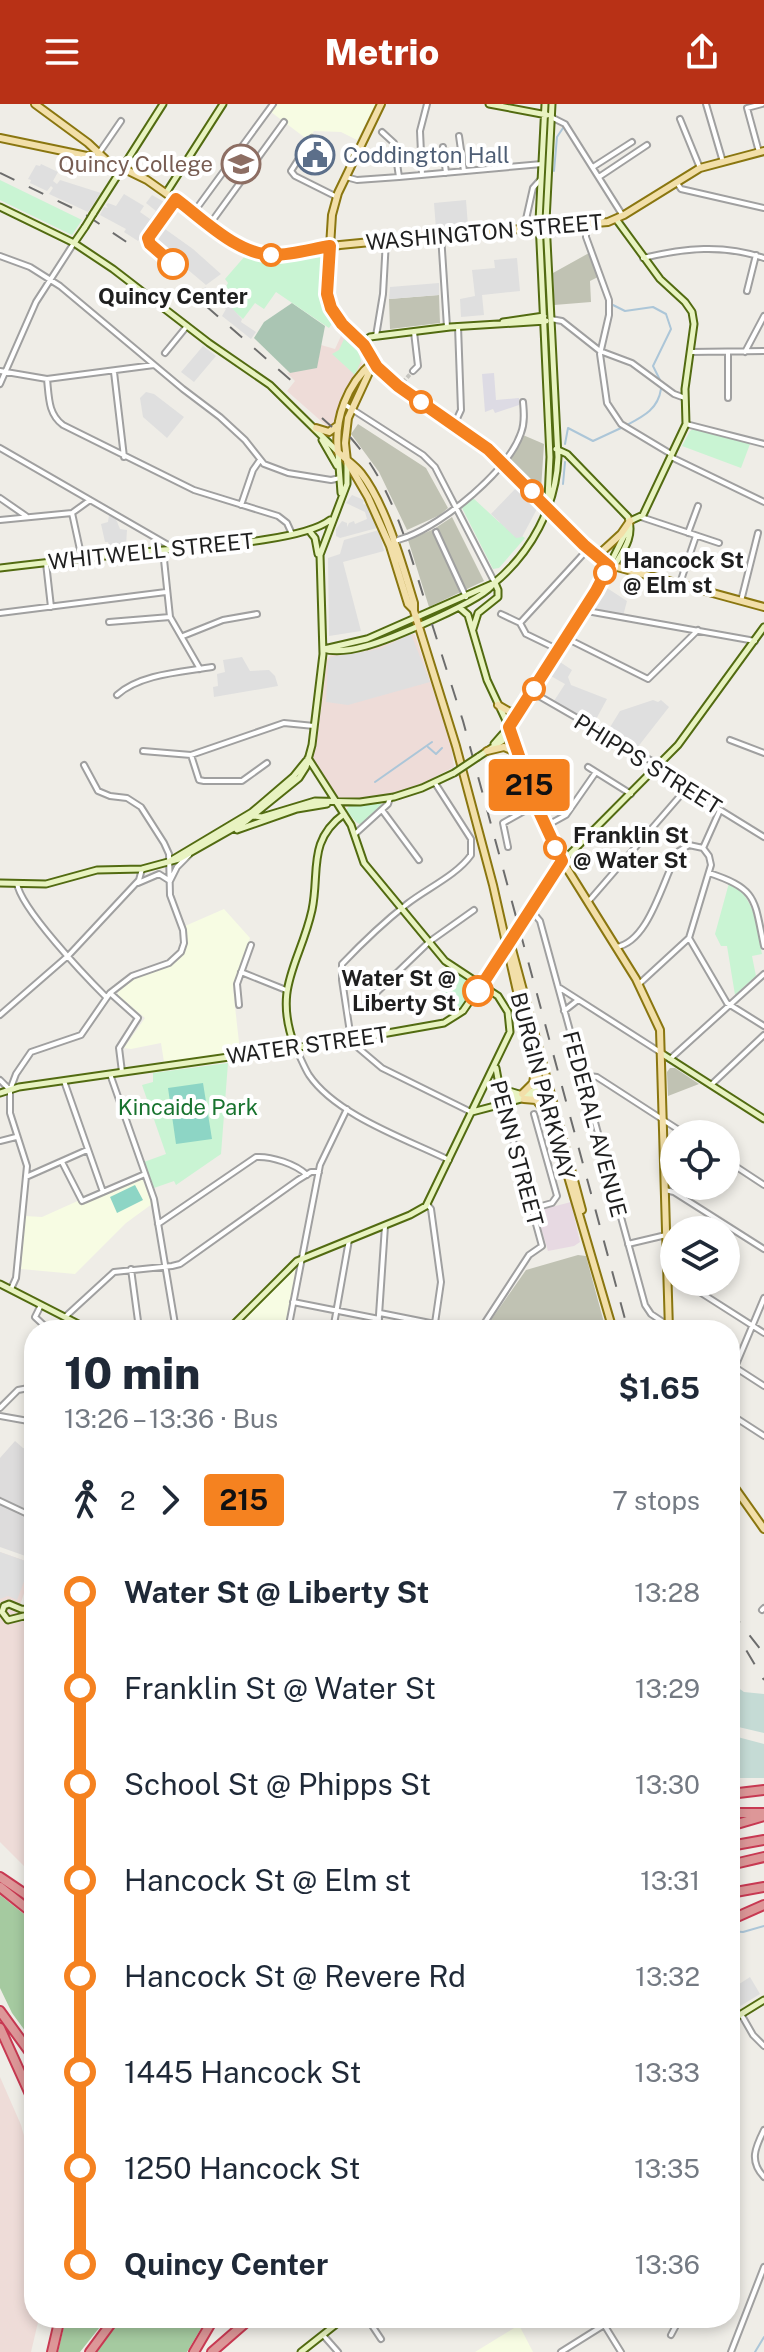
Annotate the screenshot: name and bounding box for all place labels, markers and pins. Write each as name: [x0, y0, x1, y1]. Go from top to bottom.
public building icon: Coddington Hall: [294, 134, 336, 176]
place label: Coddington Hall: [343, 142, 510, 168]
school or university icon: Quincy College: [220, 143, 262, 185]
place label: Quincy College: [58, 151, 213, 177]
unlabelled marker: [260, 244, 282, 266]
marker: Quincy Center: [158, 249, 188, 279]
place label: Quincy Center: [98, 283, 248, 309]
unlabelled marker: [410, 391, 432, 413]
unlabelled marker: [521, 480, 543, 502]
place label: Hancock St @ Elm st: [623, 547, 744, 598]
marker: Hancock St @ Elm st: [594, 562, 616, 584]
unlabelled marker: [523, 678, 545, 700]
place label: Franklin St @ Water St: [573, 822, 689, 873]
marker: Franklin St @ Water St: [544, 837, 566, 859]
place label: Water St @ Liberty St: [341, 965, 456, 1016]
marker: Water St @ Liberty St: [463, 976, 493, 1006]

